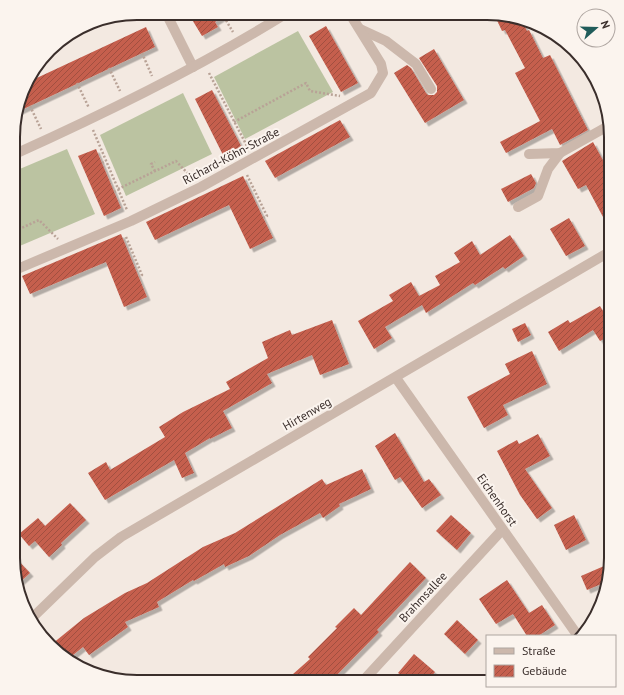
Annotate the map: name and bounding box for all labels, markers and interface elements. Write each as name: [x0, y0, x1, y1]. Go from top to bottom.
north arrow: [576, 8, 616, 48]
text: N: [598, 19, 613, 30]
street label: Richard-Köhn-Straße: [180, 124, 282, 187]
street label: Hirtenweg: [280, 394, 334, 433]
street label: Eichenhorst: [474, 471, 521, 529]
street label: Brahmsallee: [396, 568, 450, 625]
legend: [486, 635, 616, 687]
text: Straße: [522, 643, 556, 658]
text: Gebäude: [522, 663, 567, 678]

